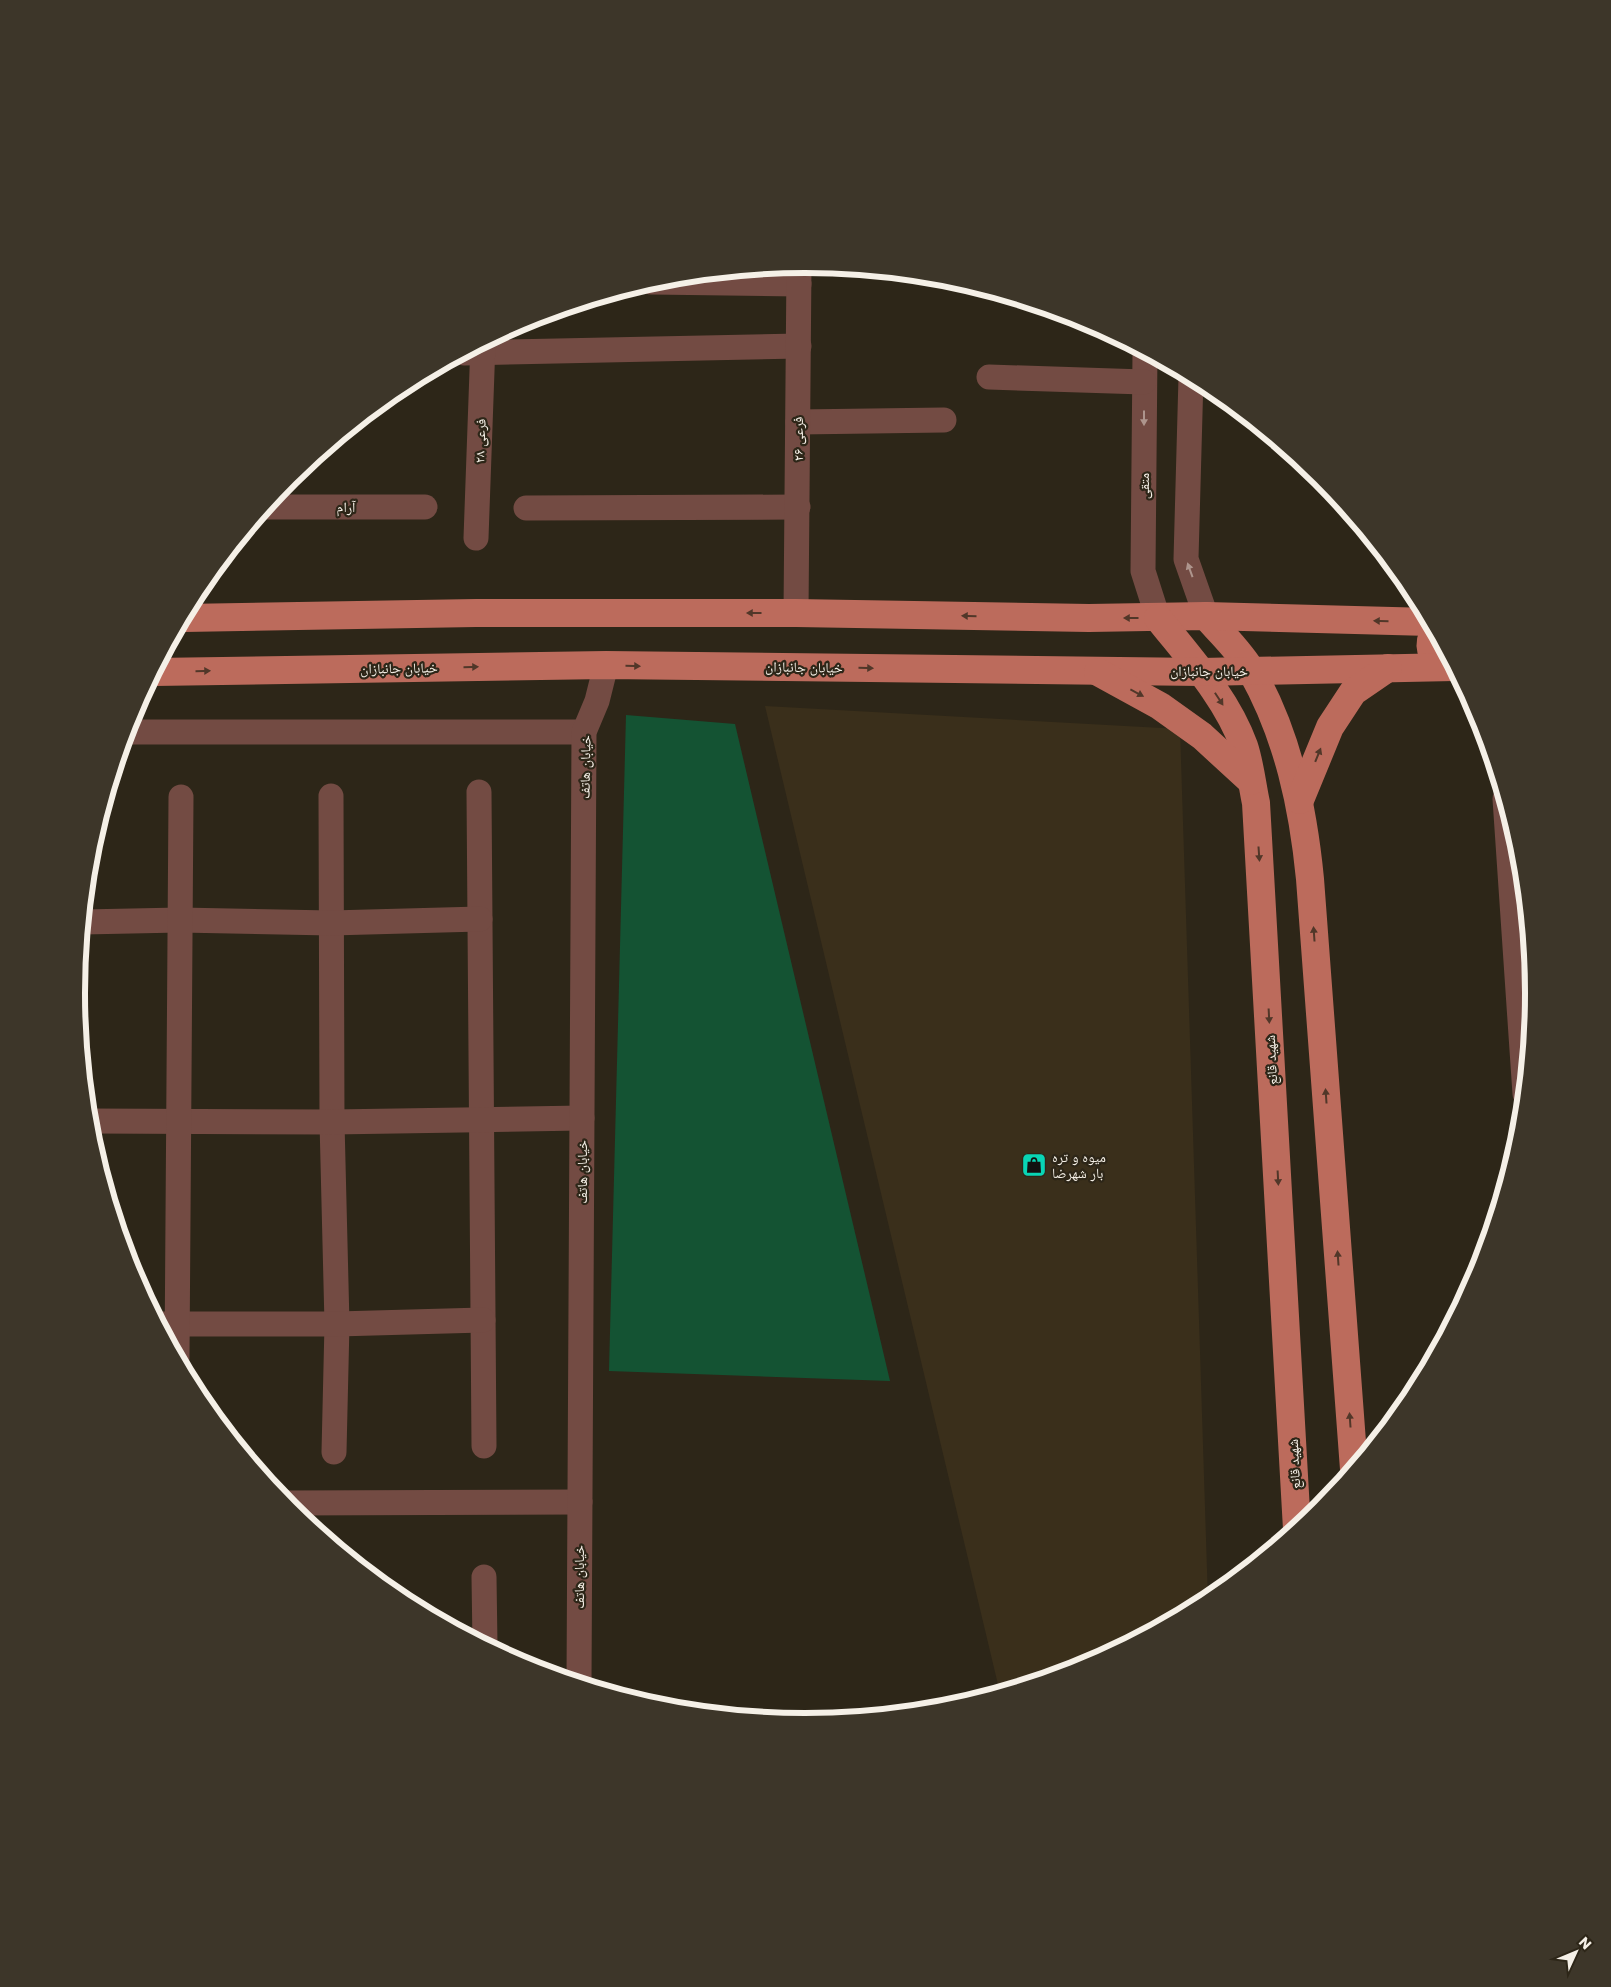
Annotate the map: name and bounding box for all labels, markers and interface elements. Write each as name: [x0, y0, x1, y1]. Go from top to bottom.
one-way arrow: [1140, 410, 1148, 426]
street label: فرعی ۲۶: [788, 417, 808, 461]
street label: فرعی ۲۸: [469, 418, 491, 464]
street label: متقی: [1134, 473, 1154, 499]
street label: آرام: [337, 497, 356, 517]
one-way arrow: [1186, 563, 1193, 578]
one-way arrow: [745, 609, 761, 617]
one-way arrow: [960, 612, 976, 620]
one-way arrow: [1123, 614, 1139, 622]
one-way arrow: [1373, 617, 1389, 625]
street label: خیابان جانبازان: [765, 656, 843, 678]
street label: خیابان جانبازان: [360, 657, 438, 679]
street label: خیابان جانبازان: [1170, 661, 1248, 681]
one-way arrow: [625, 662, 641, 670]
one-way arrow: [463, 663, 479, 671]
one-way arrow: [858, 664, 874, 672]
one-way arrow: [195, 667, 211, 675]
one-way arrow: [1130, 689, 1144, 697]
one-way arrow: [1214, 693, 1224, 706]
street label: خیابان هاتف: [574, 735, 596, 799]
one-way arrow: [1315, 748, 1323, 762]
one-way arrow: [1256, 846, 1264, 862]
one-way arrow: [1309, 926, 1317, 942]
one-way arrow: [1265, 1008, 1273, 1024]
street label: شهید قانع: [1260, 1035, 1282, 1085]
one-way arrow: [1322, 1088, 1330, 1104]
street label: خیابان هاتف: [572, 1140, 592, 1204]
place label: میوه و تره بار شهرضا: [1052, 1147, 1106, 1183]
shop icon: میوه و تره بار شهرضا: [1021, 1152, 1047, 1178]
one-way arrow: [1274, 1171, 1282, 1187]
one-way arrow: [1334, 1250, 1342, 1266]
one-way arrow: [1346, 1412, 1354, 1428]
street label: شهید قانع: [1283, 1439, 1305, 1489]
street label: خیابان هاتف: [569, 1545, 589, 1609]
north arrow: [1551, 1927, 1601, 1977]
text: N: [1575, 1932, 1596, 1954]

